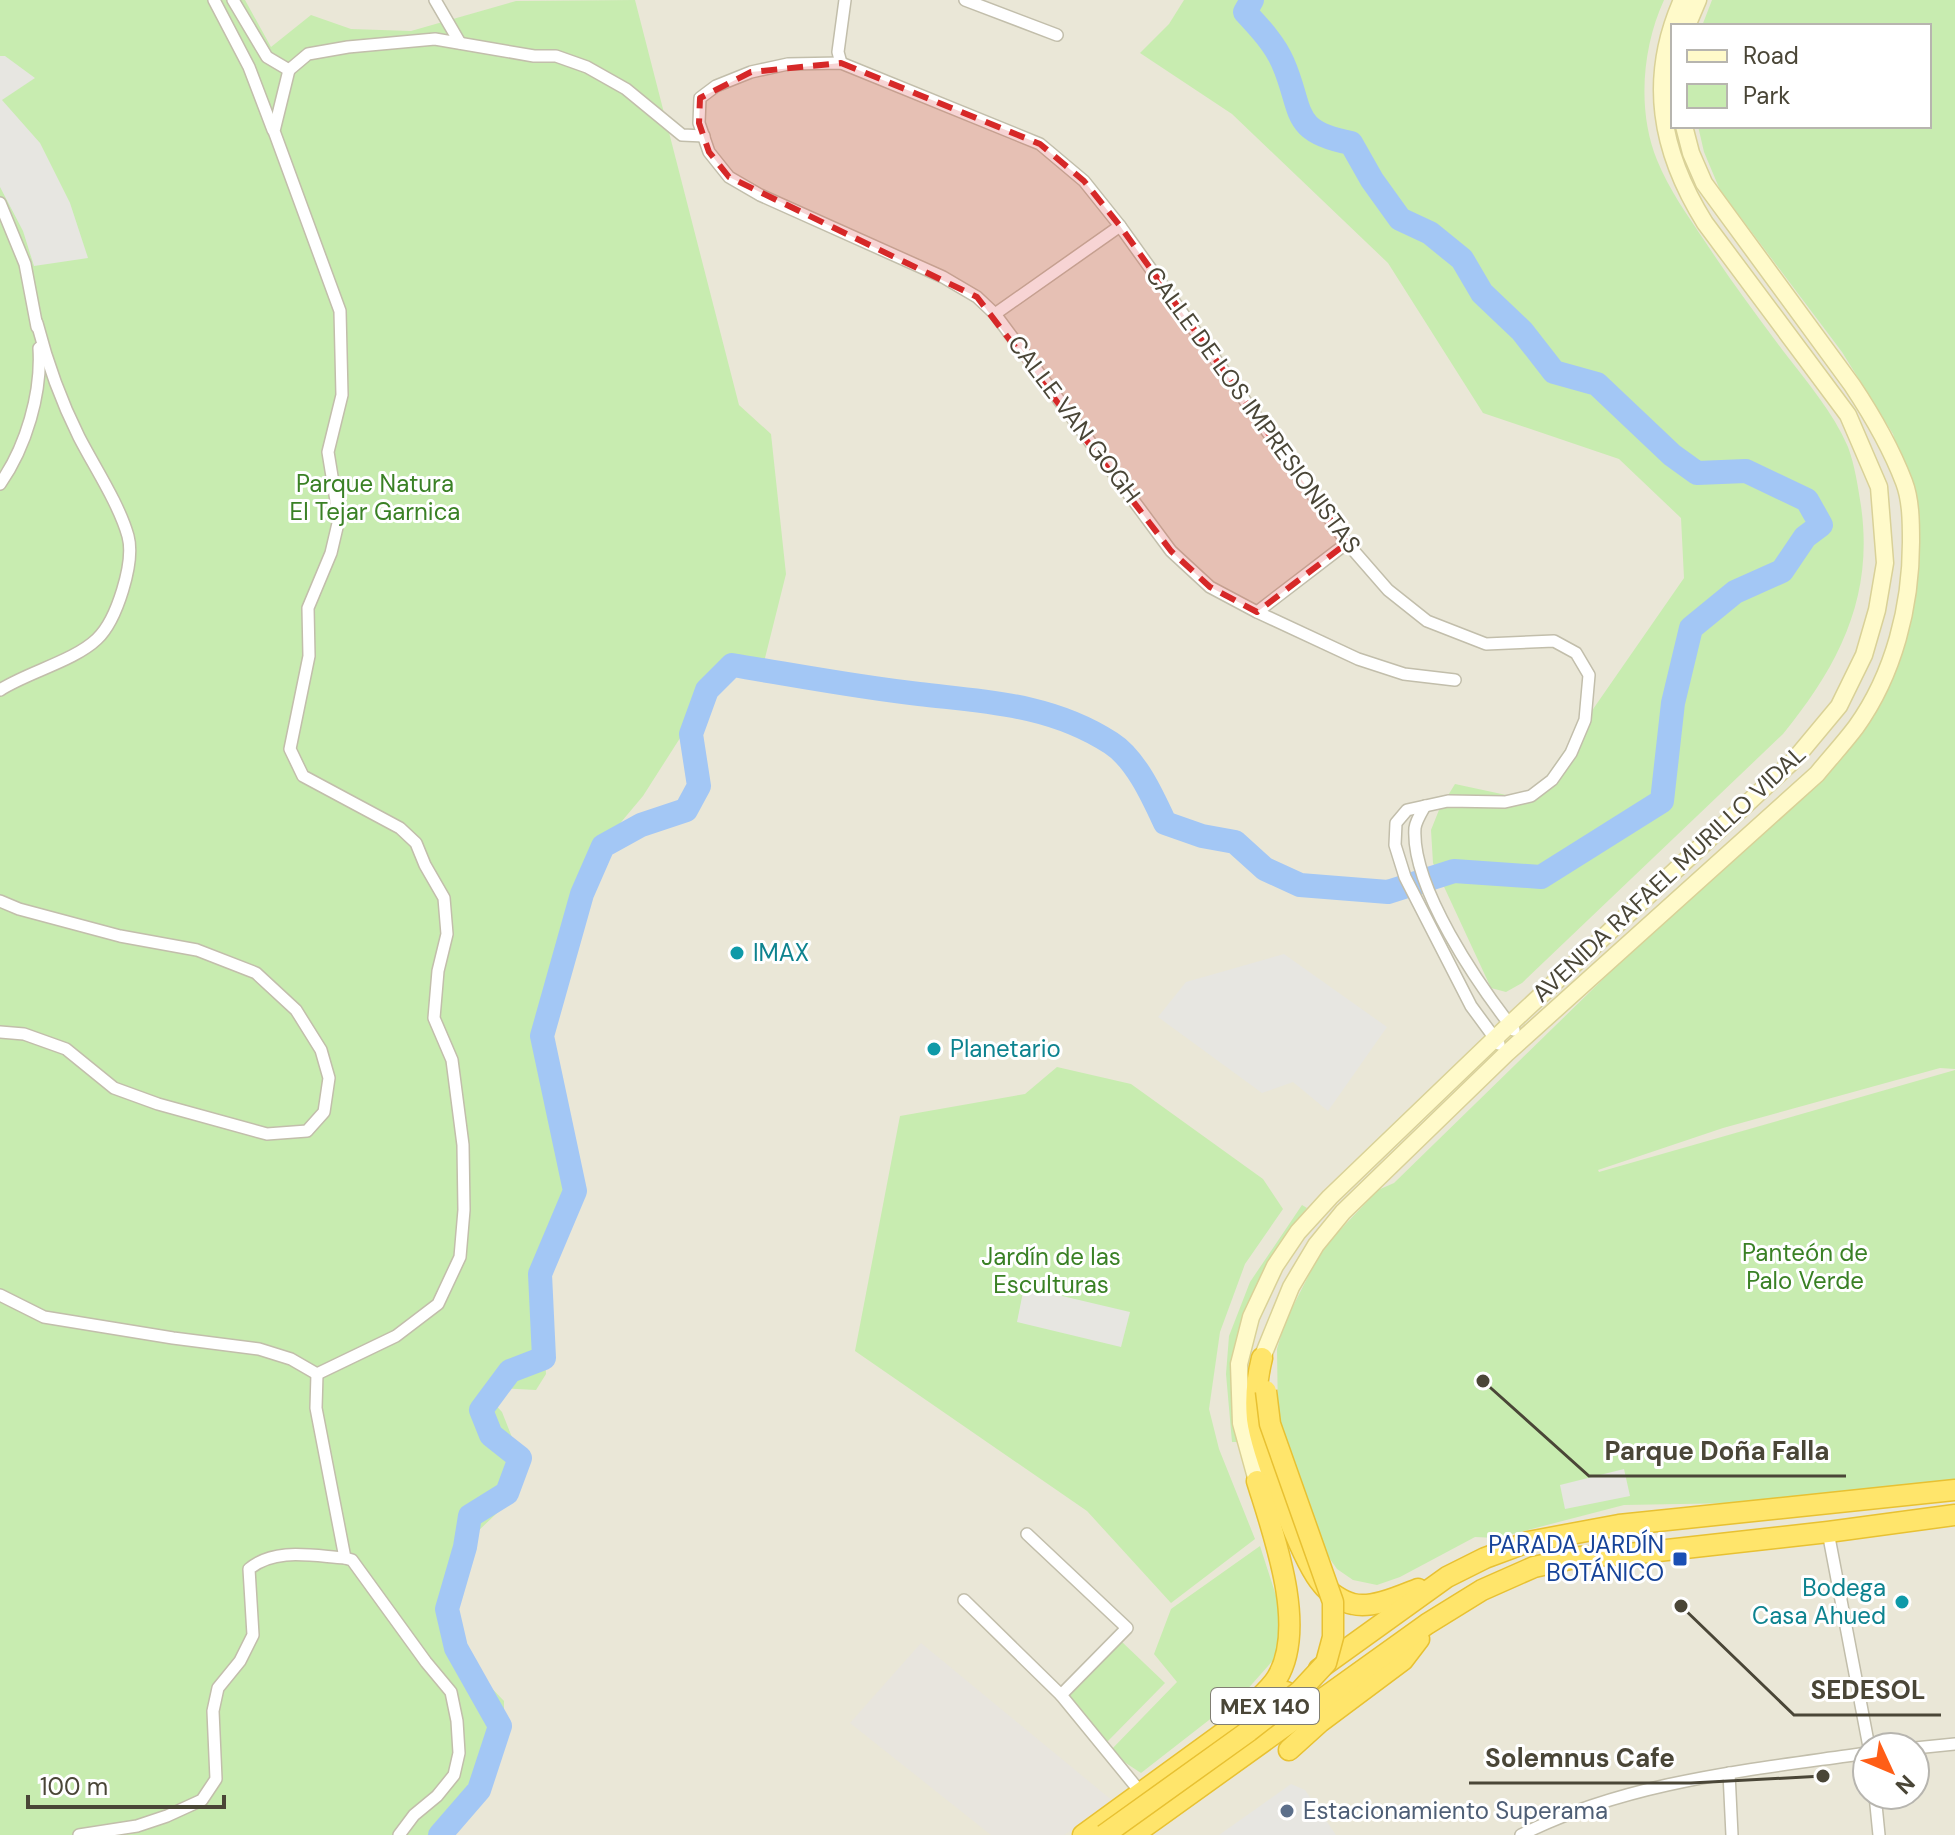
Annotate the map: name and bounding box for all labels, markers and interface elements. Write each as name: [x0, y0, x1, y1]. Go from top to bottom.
legend: [1671, 24, 1931, 128]
text: Road: [1743, 40, 1799, 71]
text: Park: [1743, 80, 1790, 111]
street label: CALLE DE LOS IMPRESIONISTAS: [1139, 260, 1368, 559]
street label: CALLE VAN GOGH: [1001, 329, 1148, 509]
park label: Parque Natura El Tejar Garnica: [290, 468, 460, 527]
street label: AVENIDA RAFAEL MURILLO VIDAL: [1525, 739, 1812, 1009]
place label: IMAX: [753, 937, 809, 968]
marker: IMAX: [728, 944, 746, 962]
place label: Planetario: [950, 1033, 1061, 1064]
marker: Planetario: [925, 1040, 943, 1058]
park label: Panteón de Palo Verde: [1742, 1237, 1868, 1296]
park label: Jardín de las Esculturas: [981, 1241, 1121, 1300]
callout: Parque Doña Falla: [1589, 1426, 1846, 1476]
text: Parque Doña Falla: [1605, 1434, 1829, 1468]
place label: PARADA JARDÍN BOTÁNICO: [1488, 1529, 1664, 1588]
marker: PARADA JARDÍN BOTÁNICO: [1671, 1550, 1689, 1568]
place label: Bodega Casa Ahued: [1752, 1572, 1886, 1631]
marker: Bodega Casa Ahued: [1893, 1593, 1911, 1611]
callout: SEDESOL: [1794, 1665, 1941, 1715]
text: SEDESOL: [1811, 1673, 1926, 1707]
road number: MEX 140: [1211, 1688, 1319, 1724]
north arrow: [1851, 1731, 1931, 1811]
callout: Solemnus Cafe: [1469, 1733, 1691, 1783]
text: Solemnus Cafe: [1485, 1741, 1675, 1775]
scale bar: [28, 1759, 224, 1809]
text: N: [1889, 1769, 1921, 1800]
text: 100 m: [40, 1771, 108, 1802]
place label: Estacionamiento Superama: [1303, 1795, 1608, 1826]
marker: Estacionamiento Superama: [1278, 1802, 1296, 1820]

